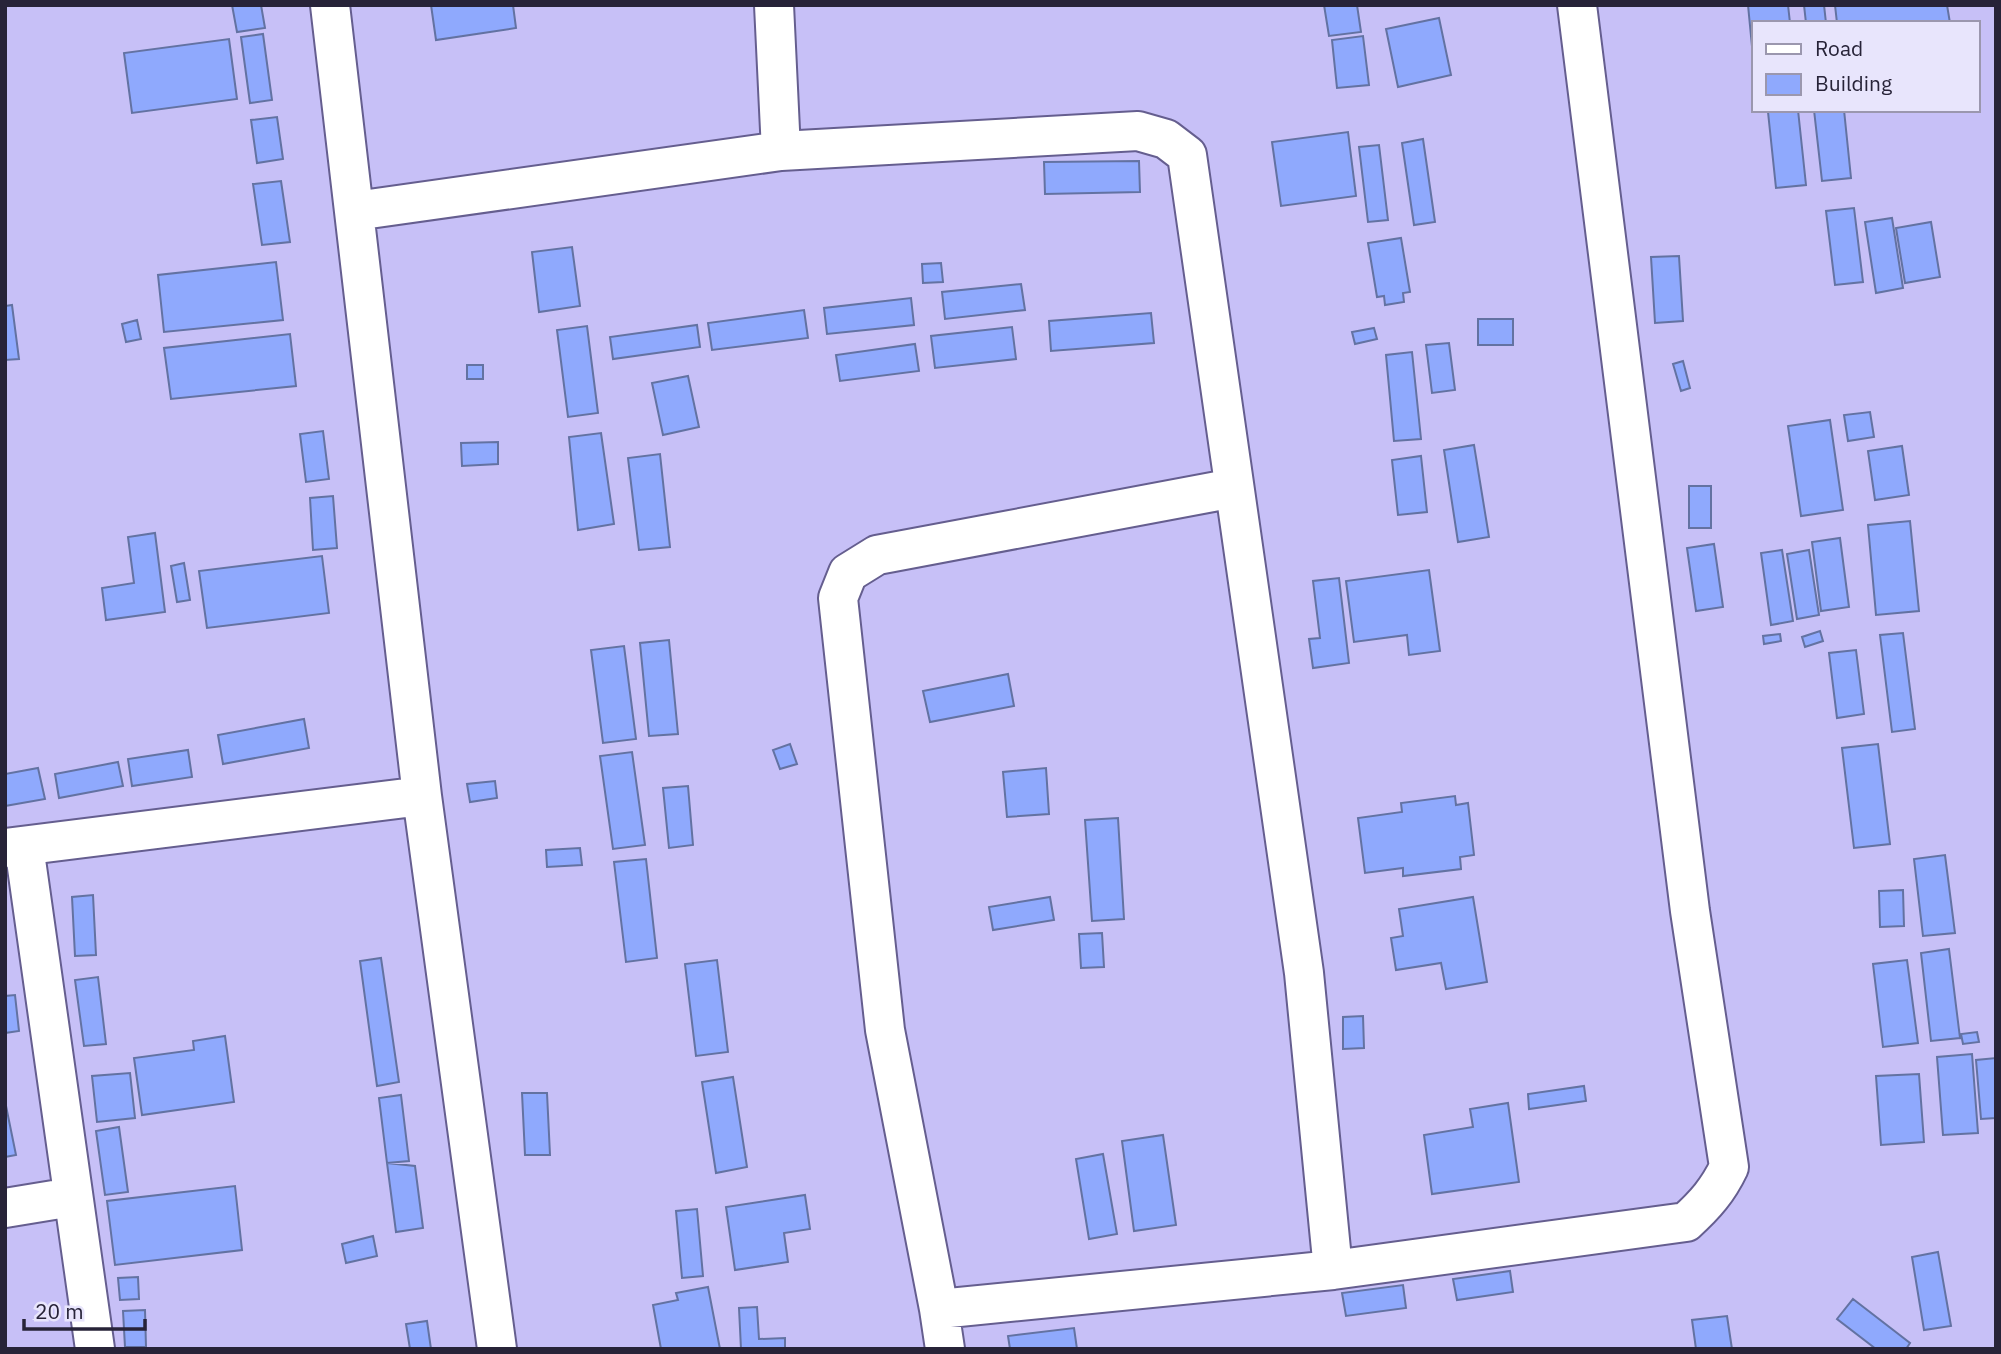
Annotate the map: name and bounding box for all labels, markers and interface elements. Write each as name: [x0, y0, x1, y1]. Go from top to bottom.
legend: [1752, 21, 1980, 112]
text: Road: [1815, 34, 1863, 62]
text: Building: [1815, 69, 1892, 97]
scale bar: [24, 1288, 145, 1332]
text: 20 m: [35, 1297, 84, 1325]

